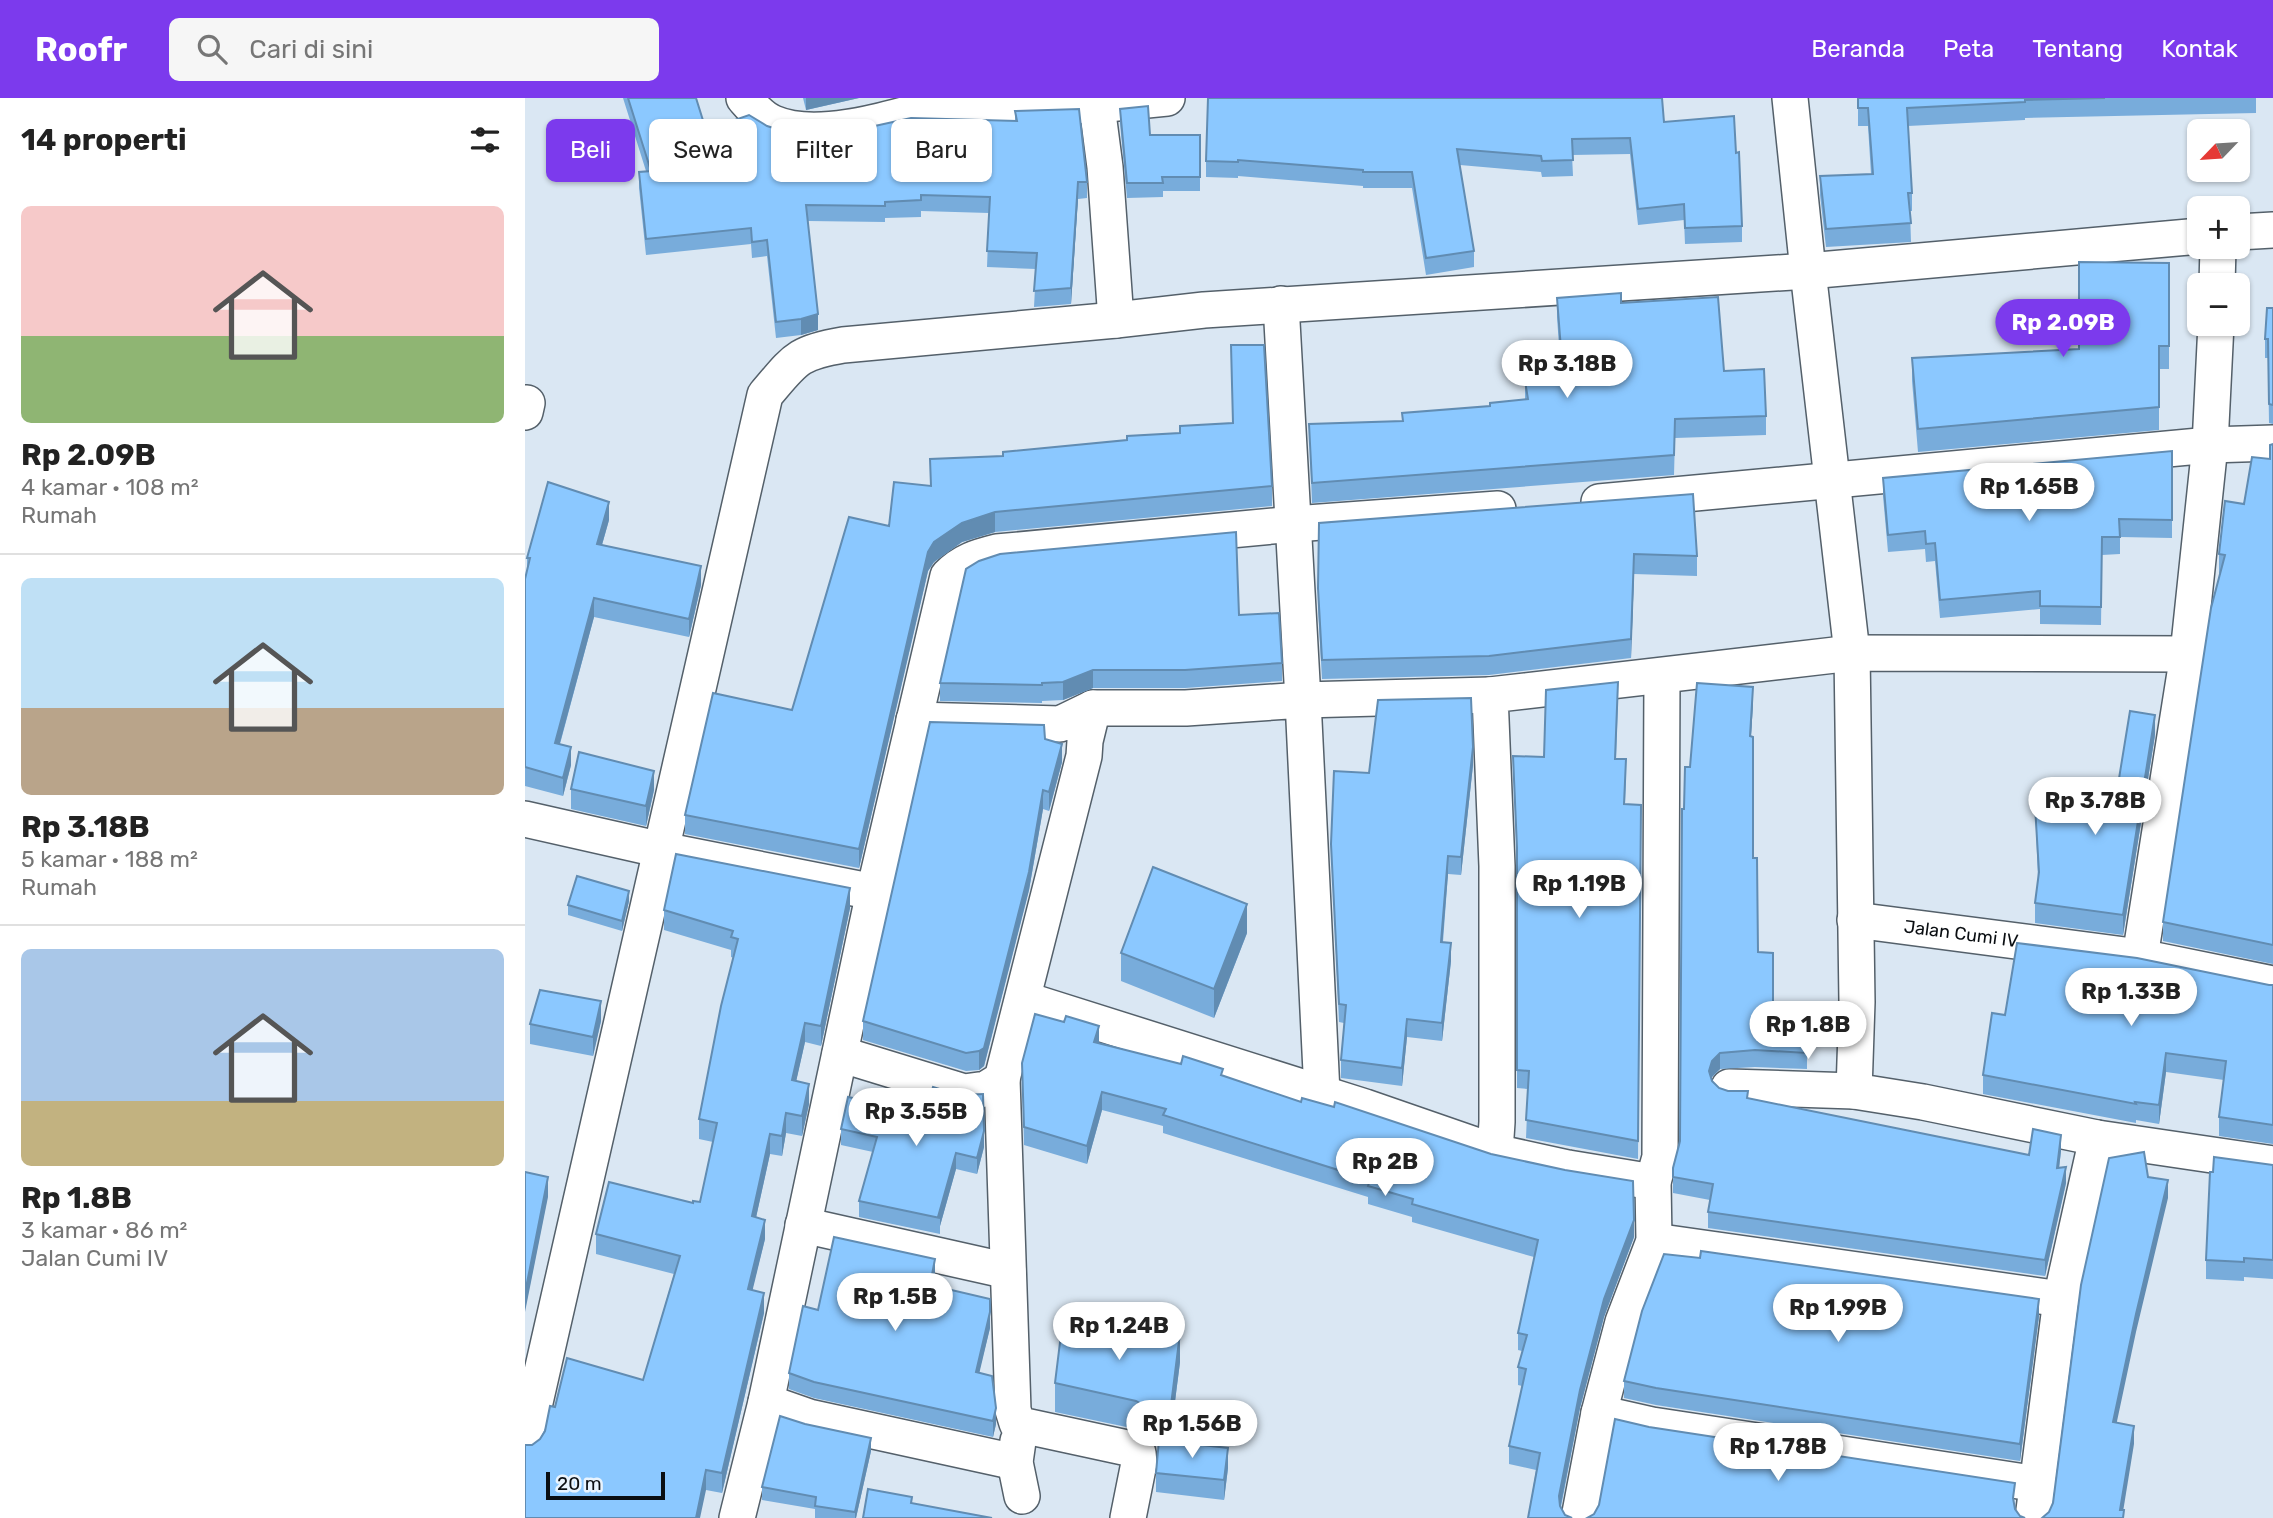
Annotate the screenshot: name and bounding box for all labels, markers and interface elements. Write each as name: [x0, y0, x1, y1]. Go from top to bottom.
search box: [169, 18, 659, 81]
text: Roofr: [35, 30, 127, 69]
icon: search: [193, 30, 231, 68]
text: Cari di sini: [249, 34, 373, 65]
text: Beranda: [1811, 35, 1905, 63]
text: Peta: [1943, 35, 1994, 63]
text: Tentang: [2032, 35, 2123, 63]
text: Kontak: [2161, 35, 2238, 63]
chip: Beli: [546, 119, 635, 182]
chip: Sewa: [649, 119, 757, 182]
chip: Filter: [771, 119, 877, 182]
chip: Baru: [891, 119, 992, 182]
north arrow: [2187, 119, 2251, 182]
map controls: [2187, 119, 2250, 336]
icon: filters: [466, 121, 504, 159]
text: 14 properti: [21, 122, 187, 158]
button: +: [2187, 196, 2250, 259]
icon: home: [200, 252, 326, 378]
button: −: [2187, 273, 2250, 336]
pin: Rp 2.09B: [1991, 300, 2135, 359]
text: Rp 2.09B: [2011, 308, 2115, 336]
pin: Rp 3.18B: [1495, 341, 1639, 400]
text: Rp 3.18B: [1518, 349, 1616, 377]
text: Rp 2.09B: [21, 437, 156, 473]
pin: Rp 1.65B: [1957, 464, 2101, 523]
text: Rp 1.65B: [1979, 472, 2079, 500]
text: 4 kamar · 108 m²: [21, 473, 198, 501]
text: Rumah: [21, 501, 97, 529]
icon: home: [200, 624, 326, 750]
pin: Rp 3.78B: [2023, 778, 2167, 837]
text: Rp 3.78B: [2044, 786, 2146, 814]
text: Rp 3.18B: [21, 809, 150, 845]
text: 5 kamar · 188 m²: [21, 845, 198, 873]
pin: Rp 1.19B: [1507, 860, 1651, 920]
text: Rp 1.19B: [1532, 869, 1626, 897]
text: Rumah: [21, 873, 97, 901]
street label: Jalan Cumi IV: [1903, 915, 2020, 952]
pin: Rp 1.33B: [2059, 968, 2203, 1028]
text: Rp 1.33B: [2081, 977, 2181, 1005]
icon: home: [200, 995, 326, 1121]
pin: Rp 1.8B: [1743, 1002, 1873, 1061]
text: Rp 1.8B: [1766, 1010, 1850, 1038]
pin: Rp 3.55B: [844, 1088, 988, 1148]
text: Rp 3.55B: [865, 1097, 967, 1125]
pin: Rp 2B: [1336, 1138, 1434, 1198]
text: Rp 2B: [1352, 1147, 1418, 1175]
text: Rp 1.8B: [21, 1180, 132, 1216]
text: 3 kamar · 86 m²: [21, 1216, 187, 1244]
text: Jalan Cumi IV: [21, 1244, 168, 1272]
pin: Rp 1.5B: [830, 1274, 960, 1333]
text: Rp 1.5B: [853, 1282, 937, 1310]
pin: Rp 1.99B: [1766, 1284, 1910, 1344]
text: Rp 1.99B: [1789, 1293, 1887, 1321]
pin: Rp 1.24B: [1047, 1302, 1191, 1362]
text: Rp 1.24B: [1069, 1311, 1169, 1339]
pin: Rp 1.56B: [1120, 1400, 1264, 1460]
text: Rp 1.56B: [1142, 1409, 1242, 1437]
pin: Rp 1.78B: [1706, 1424, 1850, 1483]
text: Rp 1.78B: [1729, 1432, 1827, 1460]
scale bar: [546, 1469, 665, 1501]
text: 20 m: [557, 1472, 602, 1495]

